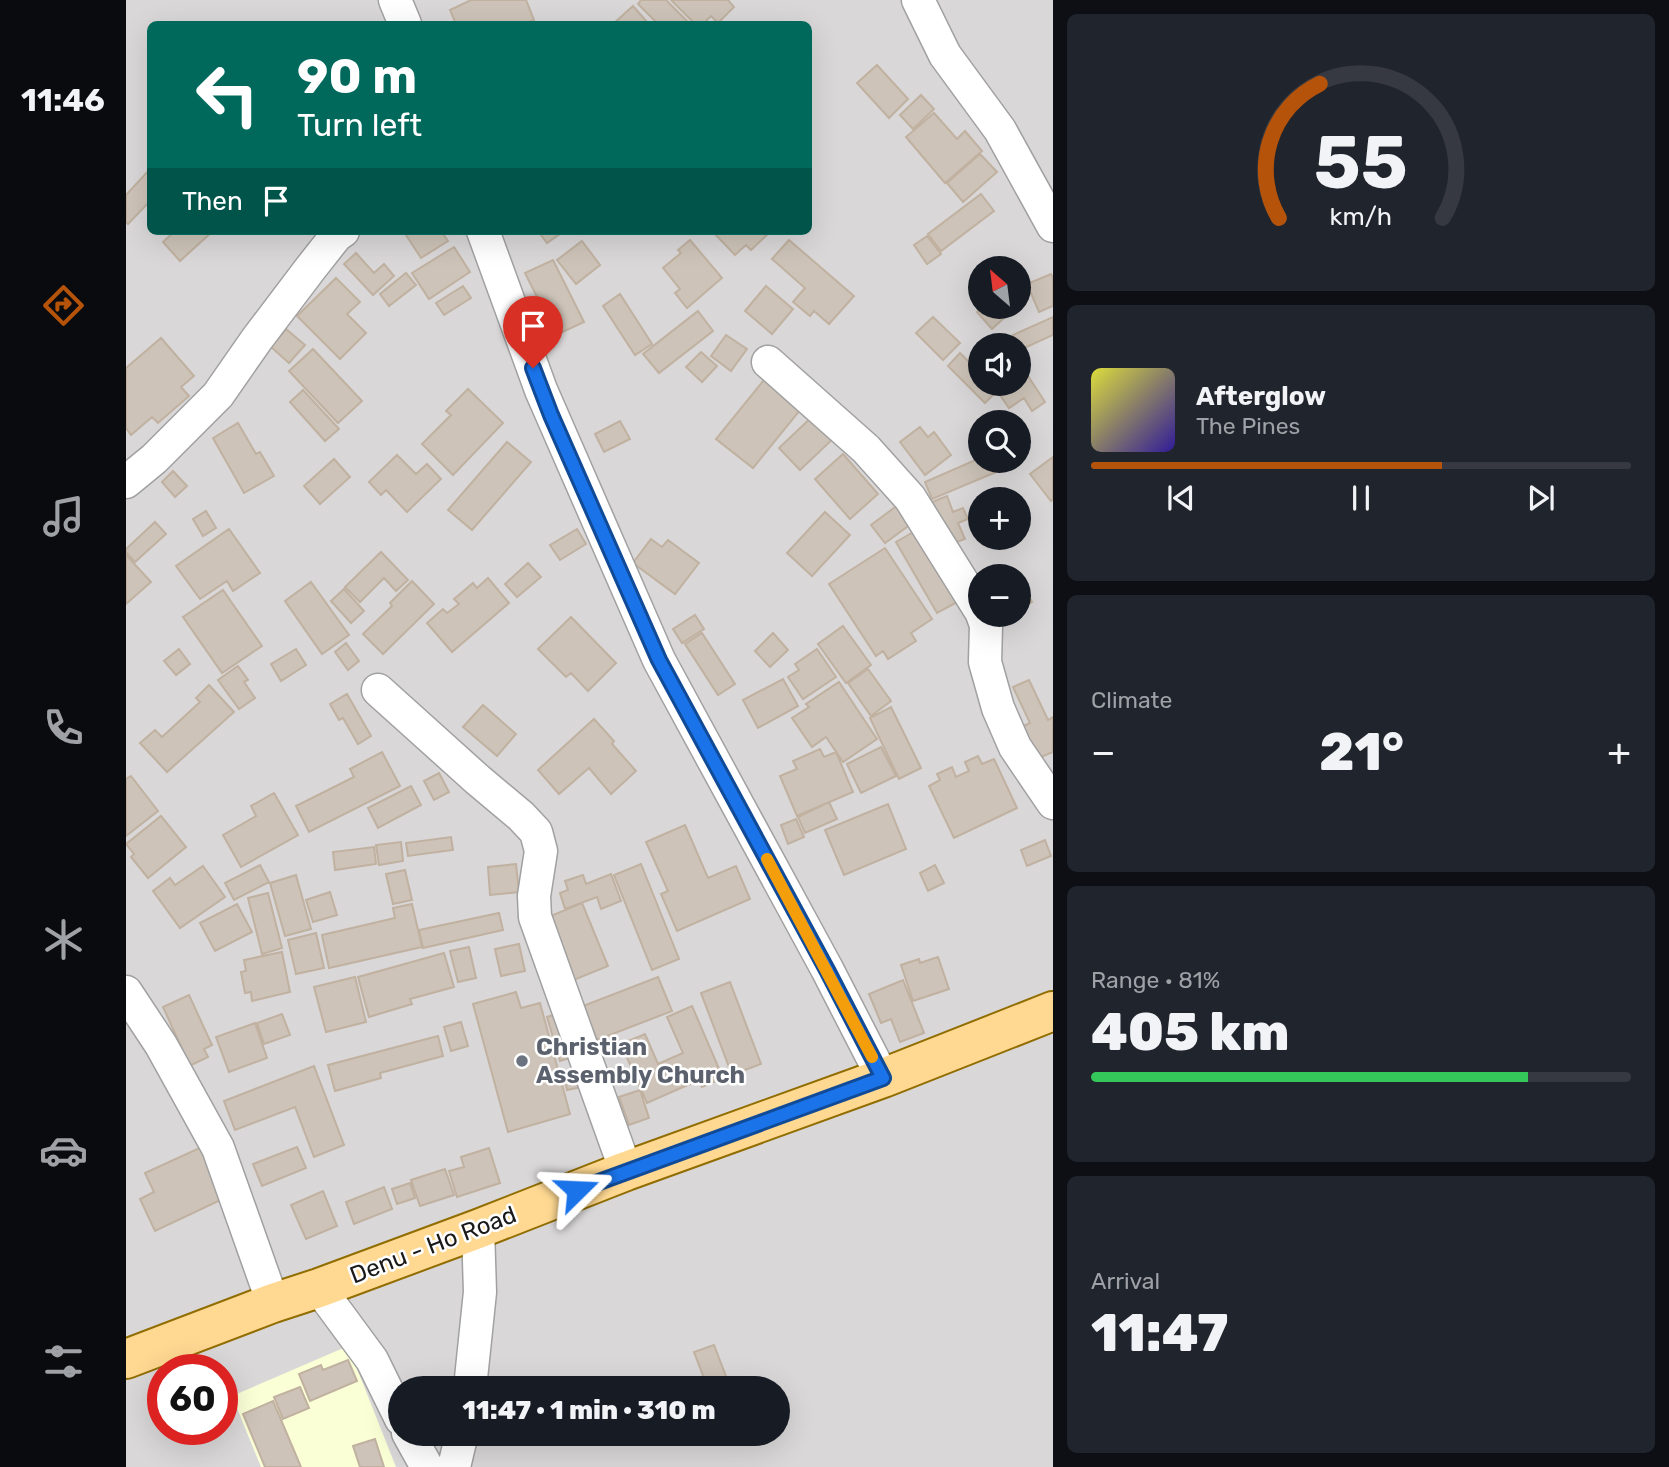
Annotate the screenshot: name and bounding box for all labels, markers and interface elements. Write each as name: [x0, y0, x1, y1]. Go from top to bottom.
text: 90 m: [297, 47, 417, 105]
icon: left: [182, 49, 273, 140]
text: 11:46: [21, 81, 105, 119]
text: Turn left: [297, 106, 422, 144]
text: 55: [1314, 121, 1408, 207]
icon: arrive: [257, 182, 295, 220]
text: Then: [182, 186, 243, 217]
text: km/h: [1330, 202, 1392, 231]
north arrow: [968, 256, 1031, 318]
map controls: [968, 256, 1031, 627]
icon: directions: [39, 281, 88, 330]
pin: [503, 296, 563, 368]
icon: arrive: [514, 307, 552, 345]
button: sound: [968, 333, 1031, 396]
text: Afterglow: [1196, 381, 1326, 412]
button: search: [968, 410, 1031, 473]
text: The Pines: [1196, 412, 1300, 440]
icon: previous: [1162, 479, 1200, 517]
icon: pause: [1342, 479, 1380, 517]
icon: next: [1522, 479, 1560, 517]
button: +: [968, 487, 1031, 550]
icon: music: [39, 492, 88, 541]
button: −: [968, 564, 1031, 627]
text: Climate: [1091, 686, 1172, 714]
icon: phone: [39, 703, 88, 752]
text: 21°: [1319, 721, 1404, 783]
text: −: [1091, 729, 1116, 775]
text: +: [1607, 729, 1631, 775]
icon: climate: [39, 915, 88, 964]
text: Range · 81%: [1091, 966, 1220, 994]
text: 405 km: [1091, 1001, 1289, 1063]
place label: Christian Assembly Church: [536, 1033, 745, 1089]
marker: Christian Assembly Church: [514, 1053, 530, 1069]
icon: car: [39, 1126, 88, 1175]
position arrow: [540, 1153, 614, 1227]
street label: Denu - Ho Road: [346, 1200, 520, 1290]
text: Arrival: [1091, 1267, 1160, 1295]
text: 11:47: [1091, 1302, 1228, 1364]
icon: filters: [39, 1337, 88, 1386]
speed limit sign: 60: [147, 1354, 238, 1445]
text: 11:47 · 1 min · 310 m: [462, 1395, 716, 1426]

